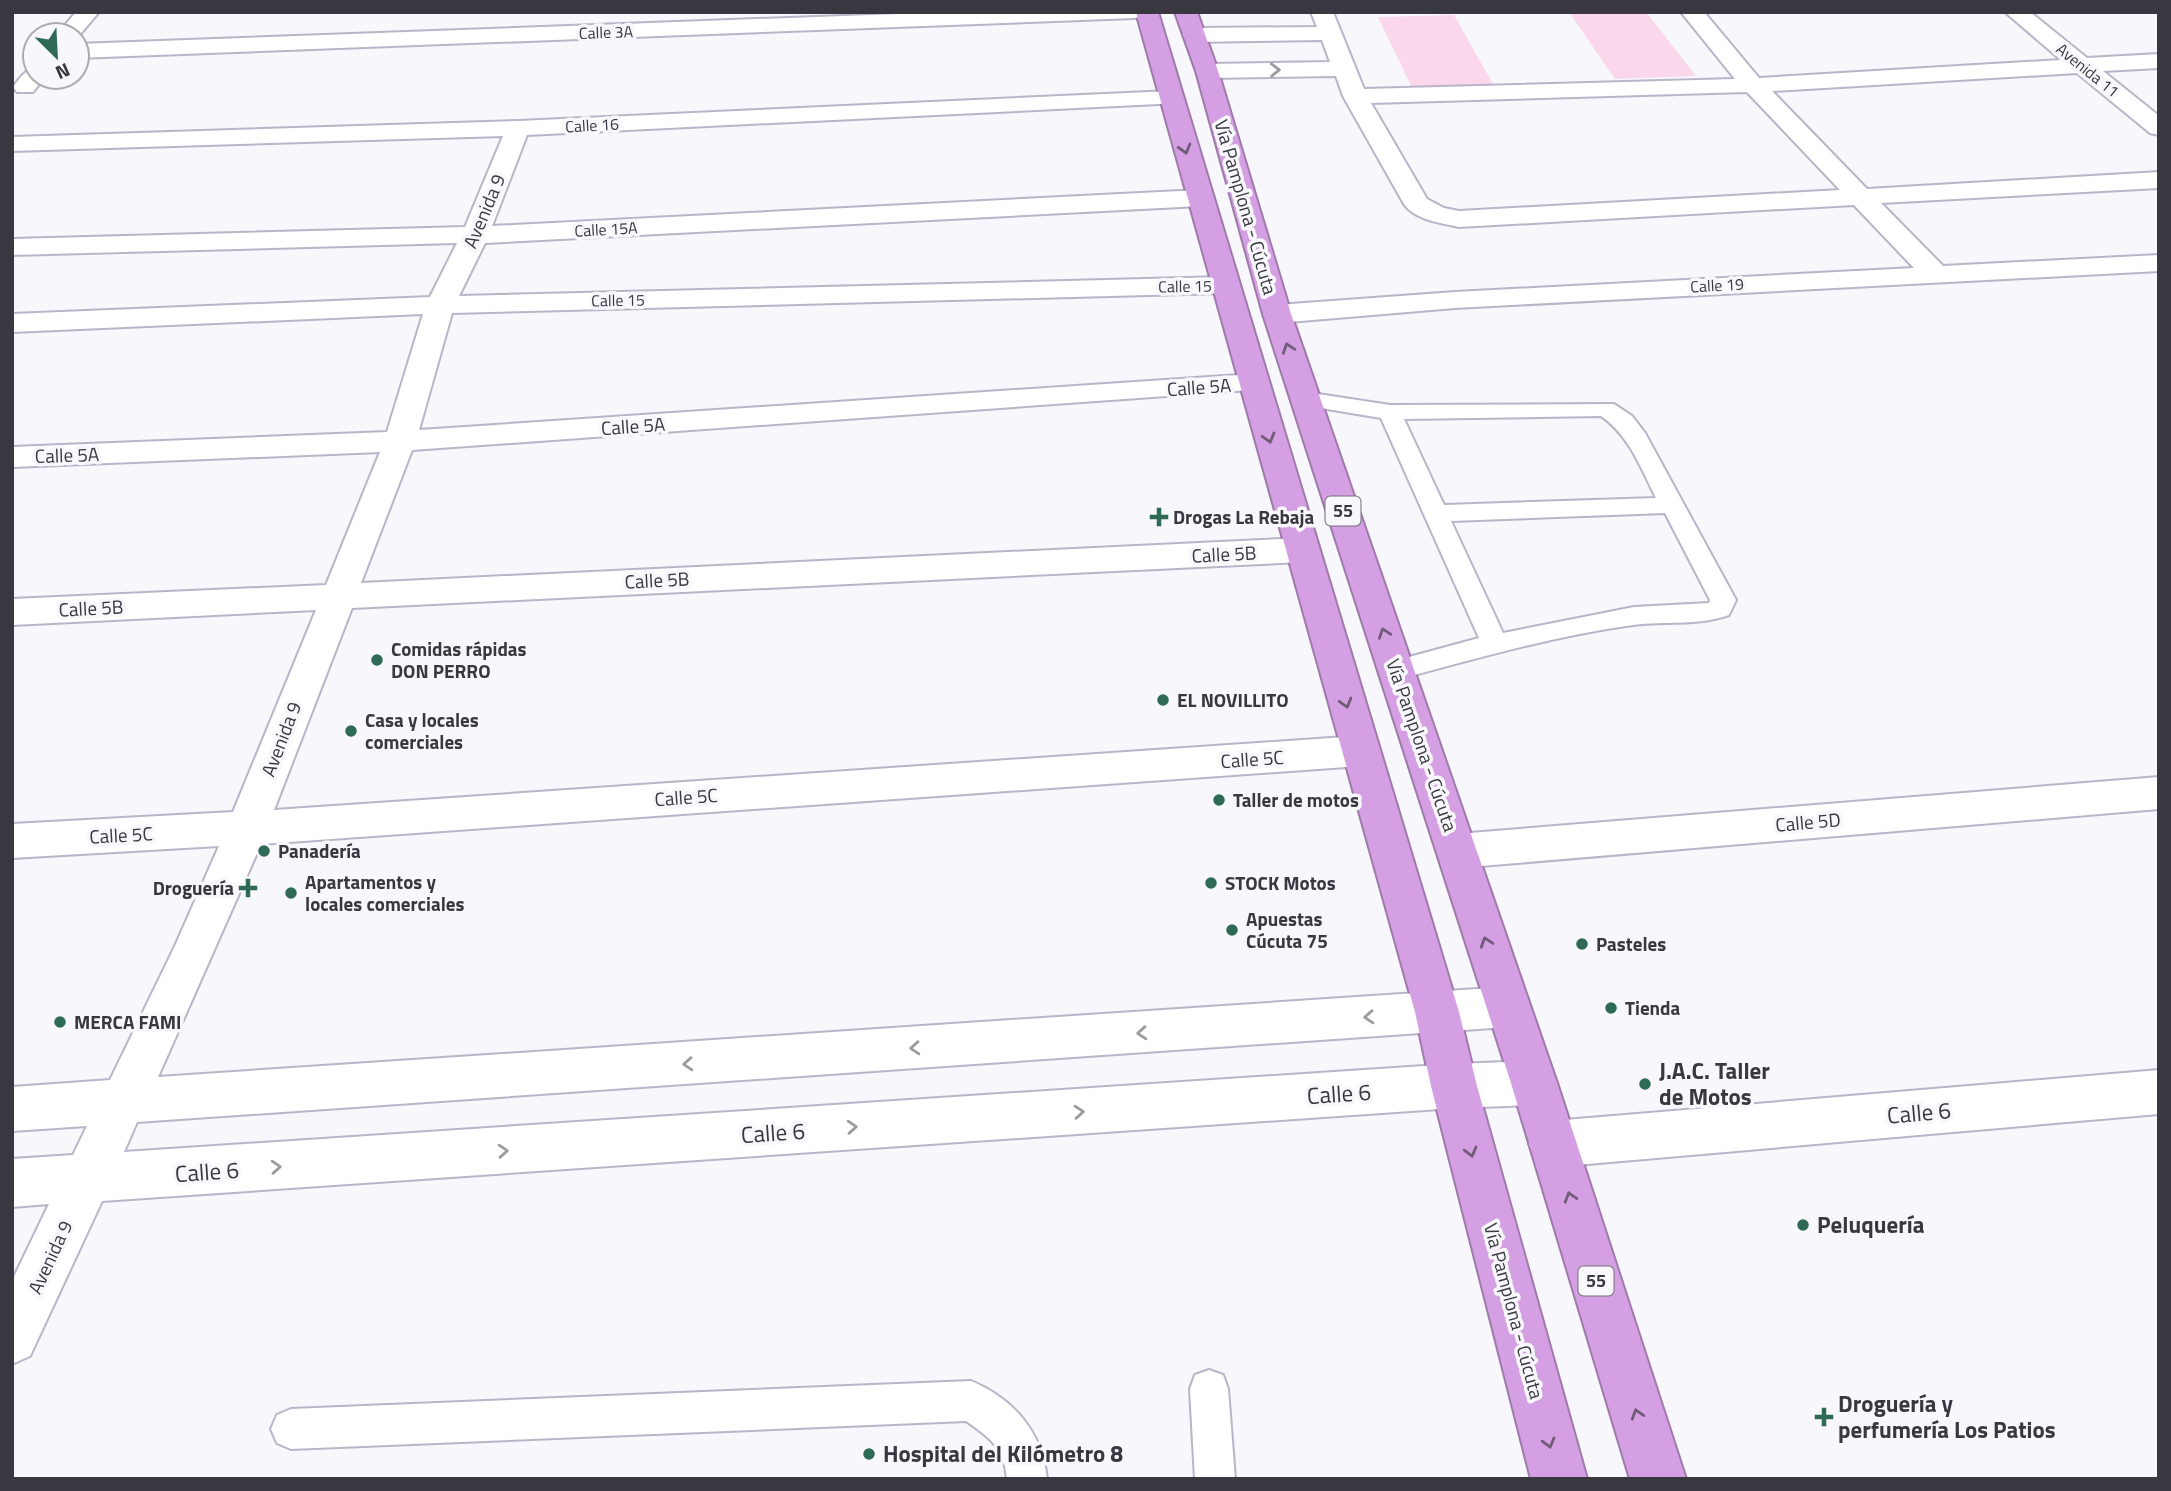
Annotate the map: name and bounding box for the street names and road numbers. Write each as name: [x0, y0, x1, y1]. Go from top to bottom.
street label: Calle 3A: [578, 19, 634, 45]
street label: Avenida 11: [2051, 37, 2125, 103]
street label: Calle 16: [565, 112, 619, 138]
street label: Vía Pamplona - Cúcuta: [1208, 116, 1286, 298]
street label: Avenida 9: [455, 169, 512, 253]
street label: Calle 15A: [574, 215, 639, 243]
street label: Calle 19: [1690, 272, 1744, 298]
street label: Calle 15: [1158, 274, 1212, 298]
street label: Calle 15: [591, 288, 645, 312]
street label: Calle 5A: [1166, 370, 1232, 403]
street label: Calle 5A: [600, 409, 666, 442]
street label: Calle 5A: [34, 439, 100, 470]
road number: 55: [1326, 496, 1360, 526]
street label: Calle 5B: [1191, 537, 1257, 570]
street label: Calle 5B: [624, 563, 690, 596]
street label: Calle 5B: [58, 591, 124, 624]
street label: Vía Pamplona - Cúcuta: [1379, 654, 1466, 836]
street label: Avenida 9: [253, 697, 308, 781]
street label: Calle 5C: [1219, 742, 1285, 775]
street label: Calle 5C: [653, 780, 719, 813]
street label: Calle 5D: [1774, 804, 1842, 839]
street label: Calle 5C: [89, 818, 153, 851]
street label: Calle 6: [1306, 1074, 1372, 1113]
street label: Calle 6: [1885, 1092, 1952, 1133]
street label: Calle 6: [740, 1113, 806, 1152]
street label: Calle 6: [174, 1152, 240, 1191]
street label: Avenida 9: [20, 1215, 79, 1298]
street label: Vía Pamplona - Cúcuta: [1477, 1220, 1552, 1403]
road number: 55: [1578, 1266, 1614, 1296]

